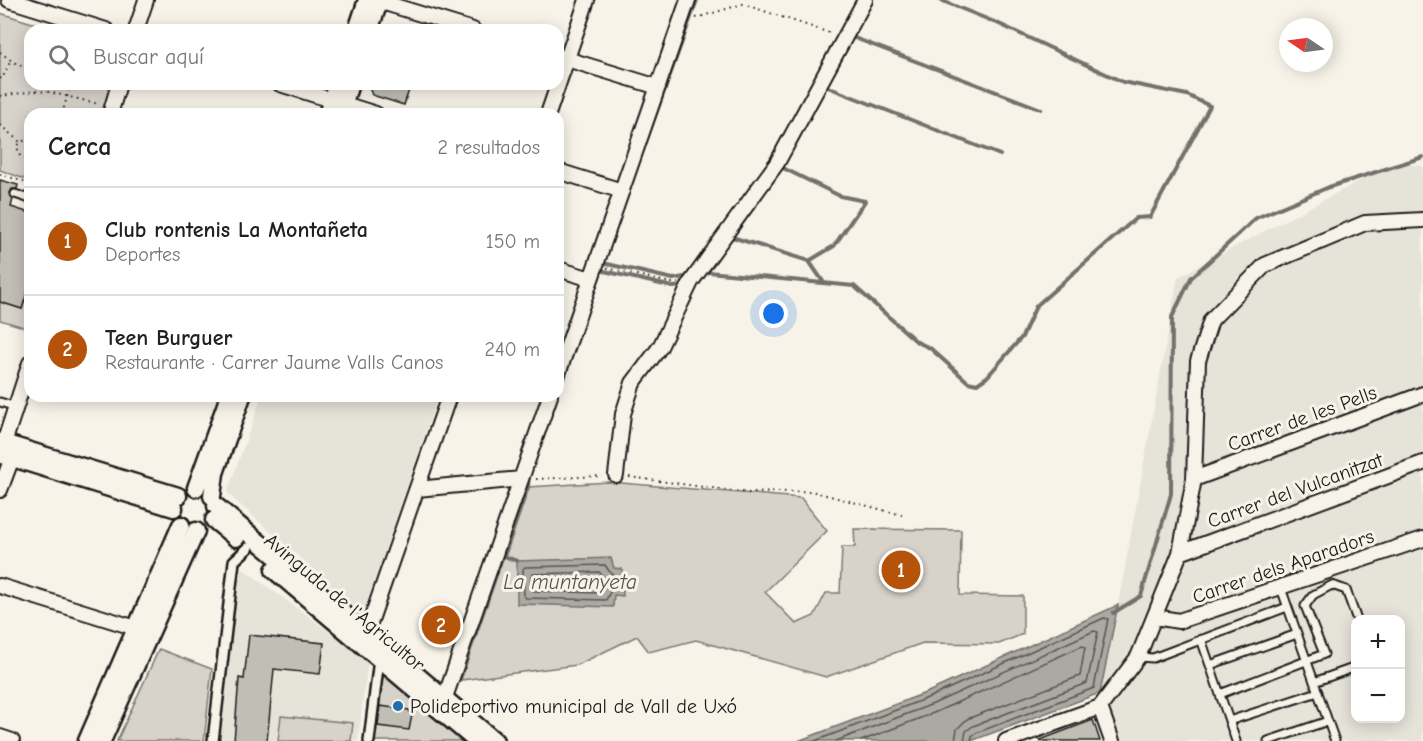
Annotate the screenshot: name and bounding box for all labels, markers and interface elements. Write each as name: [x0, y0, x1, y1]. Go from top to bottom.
north arrow: [1279, 18, 1333, 72]
search box: [24, 24, 564, 90]
icon: search: [45, 41, 78, 74]
text: Buscar aquí: [93, 44, 204, 70]
text: Cerca: [48, 132, 112, 162]
text: 2 resultados: [438, 136, 540, 159]
text: Club rontenis La Montañeta: [105, 217, 368, 243]
text: 1: [64, 230, 71, 253]
text: 150 m: [486, 230, 540, 253]
text: Deportes: [105, 243, 180, 266]
your location: [759, 299, 788, 328]
text: Teen Burguer: [105, 325, 232, 351]
text: 2: [63, 338, 72, 361]
text: 240 m: [485, 338, 540, 361]
text: Restaurante · Carrer Jaume Valls Canos: [105, 351, 443, 374]
street label: Carrer de les Pells: [1225, 381, 1380, 456]
street label: Carrer del Vulcanitzat: [1204, 448, 1387, 533]
street label: Carrer dels Aparadors: [1189, 525, 1377, 608]
street label: Avinguda de l'Agricultor: [260, 529, 430, 676]
pin: 1: [882, 548, 920, 592]
water label: La muntanyeta: [503, 570, 637, 594]
pin: 2: [422, 602, 460, 648]
map controls: [1351, 615, 1405, 723]
button: +: [1351, 615, 1405, 669]
button: −: [1351, 669, 1405, 723]
place label: Polideportivo municipal de Vall de Uxó: [410, 695, 737, 718]
marker: Polideportivo municipal de Vall de Uxó: [391, 699, 405, 713]

